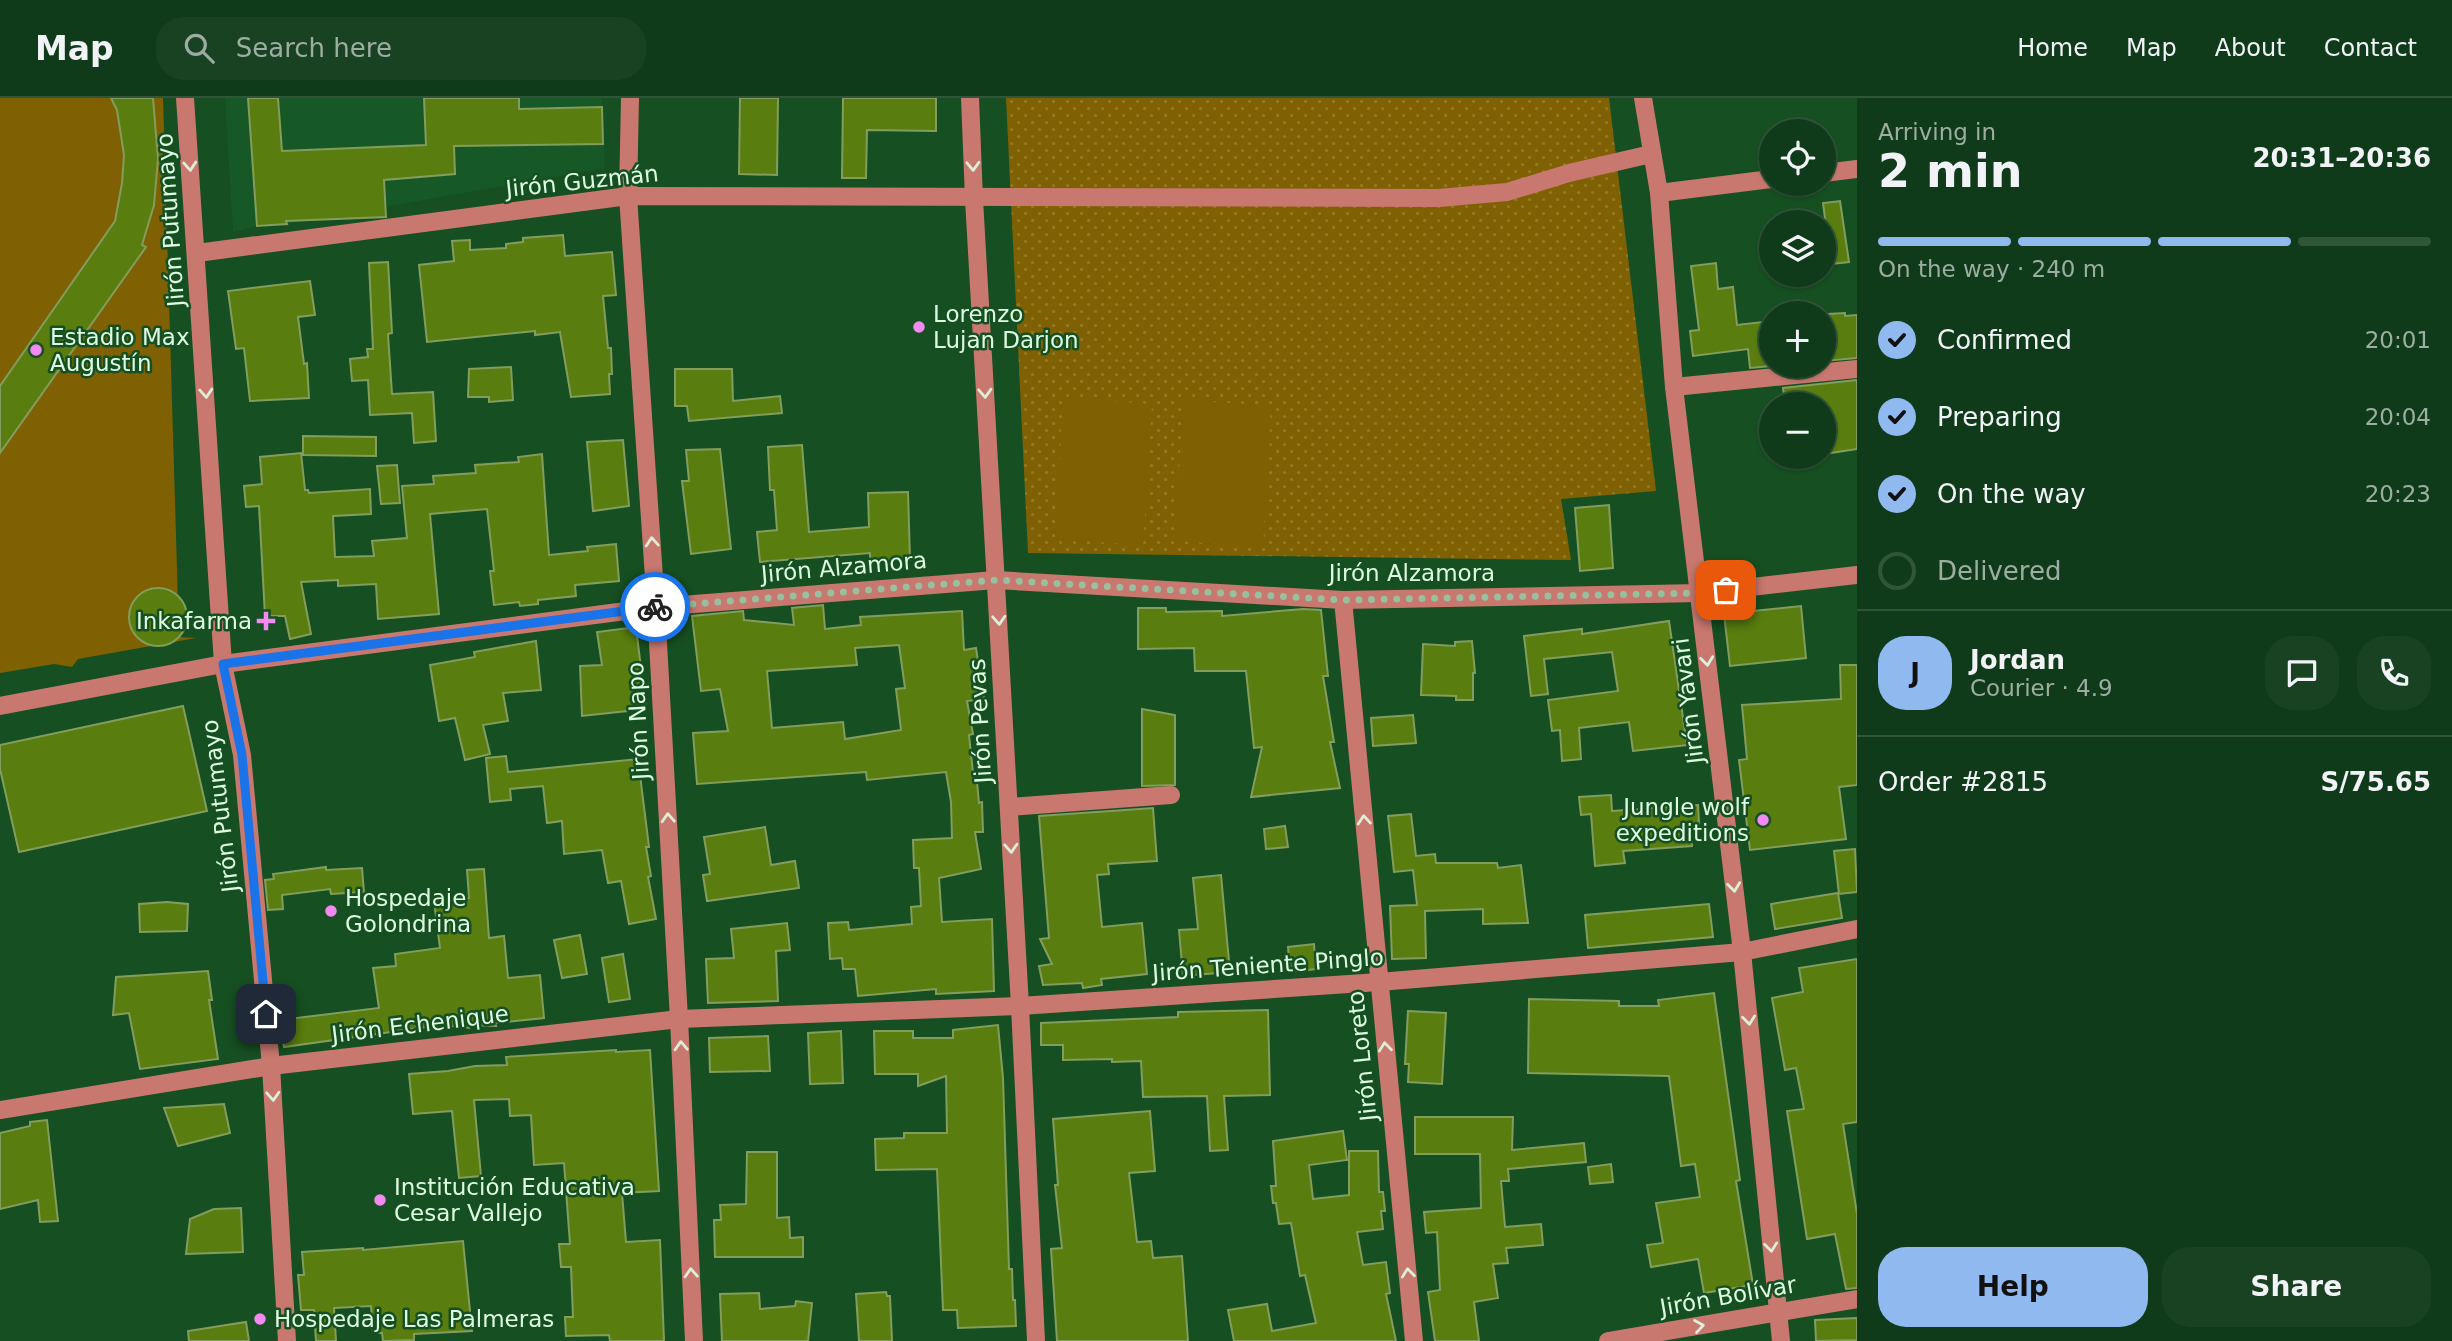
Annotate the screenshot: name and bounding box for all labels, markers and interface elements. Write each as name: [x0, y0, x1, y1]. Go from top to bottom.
search box: [156, 17, 646, 80]
text: Map: [35, 29, 114, 68]
icon: search: [180, 29, 218, 67]
text: Search here: [236, 33, 392, 63]
text: Home: [2017, 34, 2088, 62]
text: Map: [2126, 34, 2177, 62]
text: About: [2215, 34, 2286, 62]
text: Contact: [2324, 34, 2417, 62]
map controls: [1759, 119, 1836, 469]
button: locate: [1759, 119, 1836, 196]
text: Arriving in: [1878, 119, 1996, 145]
street label: Jirón Putumayo: [151, 132, 189, 310]
text: 20:31–20:36: [2252, 143, 2431, 173]
text: 2 min: [1878, 144, 2022, 198]
street label: Jirón Guzmán: [502, 160, 660, 202]
one-way arrow: [182, 161, 197, 172]
one-way arrow: [965, 161, 980, 172]
button: layers: [1759, 210, 1836, 287]
text: On the way · 240 m: [1878, 256, 2105, 282]
place label: Lorenzo Lujan Darjon: [933, 301, 1079, 353]
button: +: [1759, 301, 1836, 378]
marker: Lorenzo Lujan Darjon: [911, 319, 927, 335]
icon: check: [1878, 321, 1916, 359]
place label: Estadio Max Augustín: [50, 324, 190, 376]
text: Confirmed: [1937, 325, 2072, 355]
text: 20:01: [2365, 327, 2431, 353]
marker: Estadio Max Augustín: [28, 342, 44, 358]
one-way arrow: [198, 388, 213, 399]
one-way arrow: [977, 388, 992, 399]
button: −: [1759, 392, 1836, 469]
icon: check: [1878, 398, 1916, 436]
text: Preparing: [1937, 402, 2062, 432]
text: 20:04: [2365, 404, 2431, 430]
icon: check: [1878, 475, 1916, 513]
text: On the way: [1937, 479, 2086, 509]
text: 20:23: [2365, 481, 2431, 507]
one-way arrow: [645, 537, 660, 548]
street label: Jirón Alzamora: [758, 547, 928, 587]
text: Delivered: [1937, 556, 2061, 586]
street label: Jirón Alzamora: [1327, 560, 1495, 586]
pin: [1696, 560, 1756, 620]
icon: bag: [1707, 571, 1745, 609]
courier: [620, 572, 690, 642]
icon: bike: [636, 588, 674, 626]
place label: Inkafarma: [136, 608, 252, 634]
marker: Inkafarma: [258, 613, 274, 629]
one-way arrow: [991, 615, 1006, 626]
button: chat: [2265, 636, 2339, 710]
button: phone: [2357, 636, 2431, 710]
street label: Jirón Yavari: [1667, 637, 1709, 767]
text: Jordan: [1970, 645, 2065, 675]
one-way arrow: [1700, 655, 1715, 667]
street label: Jirón Pevas: [964, 658, 996, 786]
text: J: [1910, 658, 1920, 688]
street label: Jirón Napo: [622, 661, 654, 783]
text: Courier · 4.9: [1970, 675, 2113, 701]
street label: Jirón Putumayo: [196, 718, 244, 896]
text: Order #2815: [1878, 767, 2048, 797]
text: S/75.65: [2321, 767, 2431, 797]
place label: Jungle wolf expeditions: [1616, 794, 1750, 846]
marker: Jungle wolf expeditions: [1755, 812, 1771, 828]
one-way arrow: [661, 813, 676, 824]
one-way arrow: [1357, 814, 1372, 825]
one-way arrow: [1004, 842, 1019, 853]
one-way arrow: [1727, 881, 1742, 893]
place label: Hospedaje Golondrina: [345, 885, 471, 937]
marker: Hospedaje Golondrina: [323, 903, 339, 919]
street label: Jirón Teniente Pinglo: [1149, 944, 1385, 986]
pin: [236, 984, 296, 1044]
street label: Jirón Loreto: [1342, 990, 1382, 1124]
icon: home: [247, 995, 285, 1033]
street label: Jirón Echenique: [328, 1000, 510, 1048]
one-way arrow: [1741, 1015, 1756, 1026]
one-way arrow: [673, 1040, 688, 1051]
one-way arrow: [1378, 1041, 1393, 1052]
one-way arrow: [265, 1091, 280, 1102]
place label: Institución Educativa Cesar Vallejo: [394, 1174, 635, 1226]
marker: Institución Educativa Cesar Vallejo: [372, 1192, 388, 1208]
one-way arrow: [1763, 1241, 1778, 1252]
button: Help: [1878, 1247, 2148, 1327]
button: Share: [2162, 1247, 2431, 1327]
one-way arrow: [683, 1267, 698, 1278]
one-way arrow: [1400, 1267, 1415, 1279]
street label: Jirón Bolívar: [1656, 1271, 1799, 1321]
place label: Hospedaje Las Palmeras: [274, 1306, 554, 1332]
marker: Hospedaje Las Palmeras: [252, 1311, 268, 1327]
one-way arrow: [1693, 1319, 1705, 1334]

